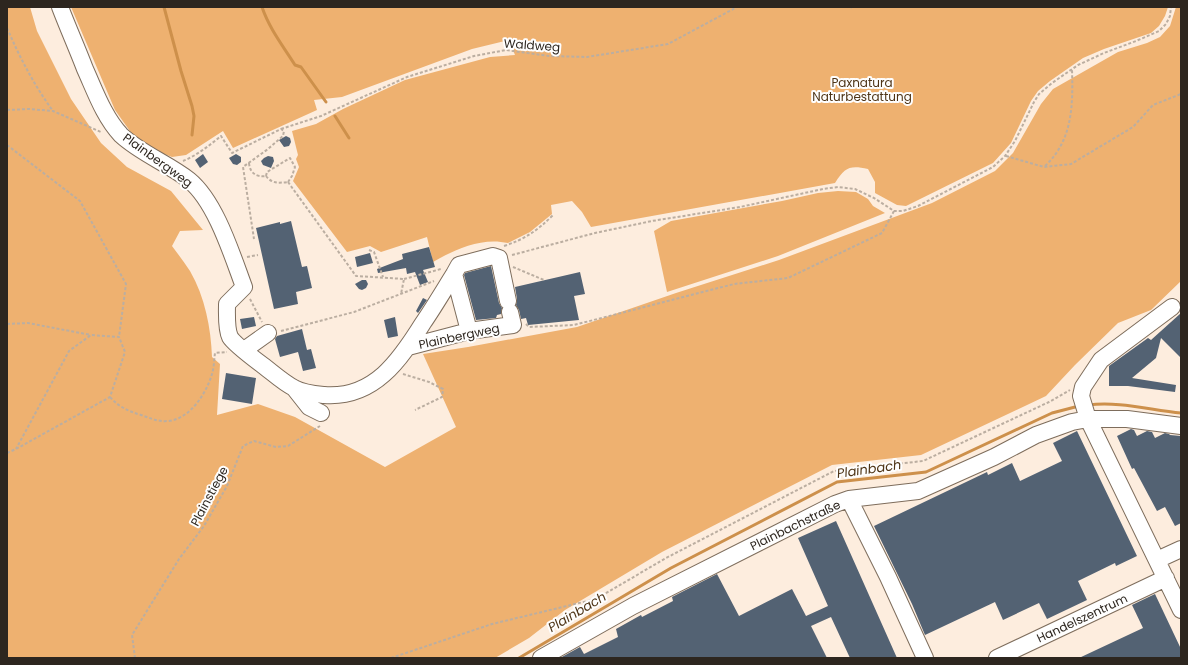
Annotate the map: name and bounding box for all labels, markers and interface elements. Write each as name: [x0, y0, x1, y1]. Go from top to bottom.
street label: Waldweg: [503, 35, 561, 55]
park label: Paxnatura Naturbestattung: [812, 74, 912, 105]
street label: Plainbergweg: [120, 129, 196, 191]
street label: Plainbergweg: [417, 319, 501, 353]
water label: Plainbach: [836, 455, 902, 483]
street label: Plainstiege: [186, 463, 232, 529]
street label: Plainbachstraße: [747, 496, 843, 554]
water label: Plainbach: [544, 587, 610, 637]
street label: Handelszentrum: [1034, 590, 1130, 646]

